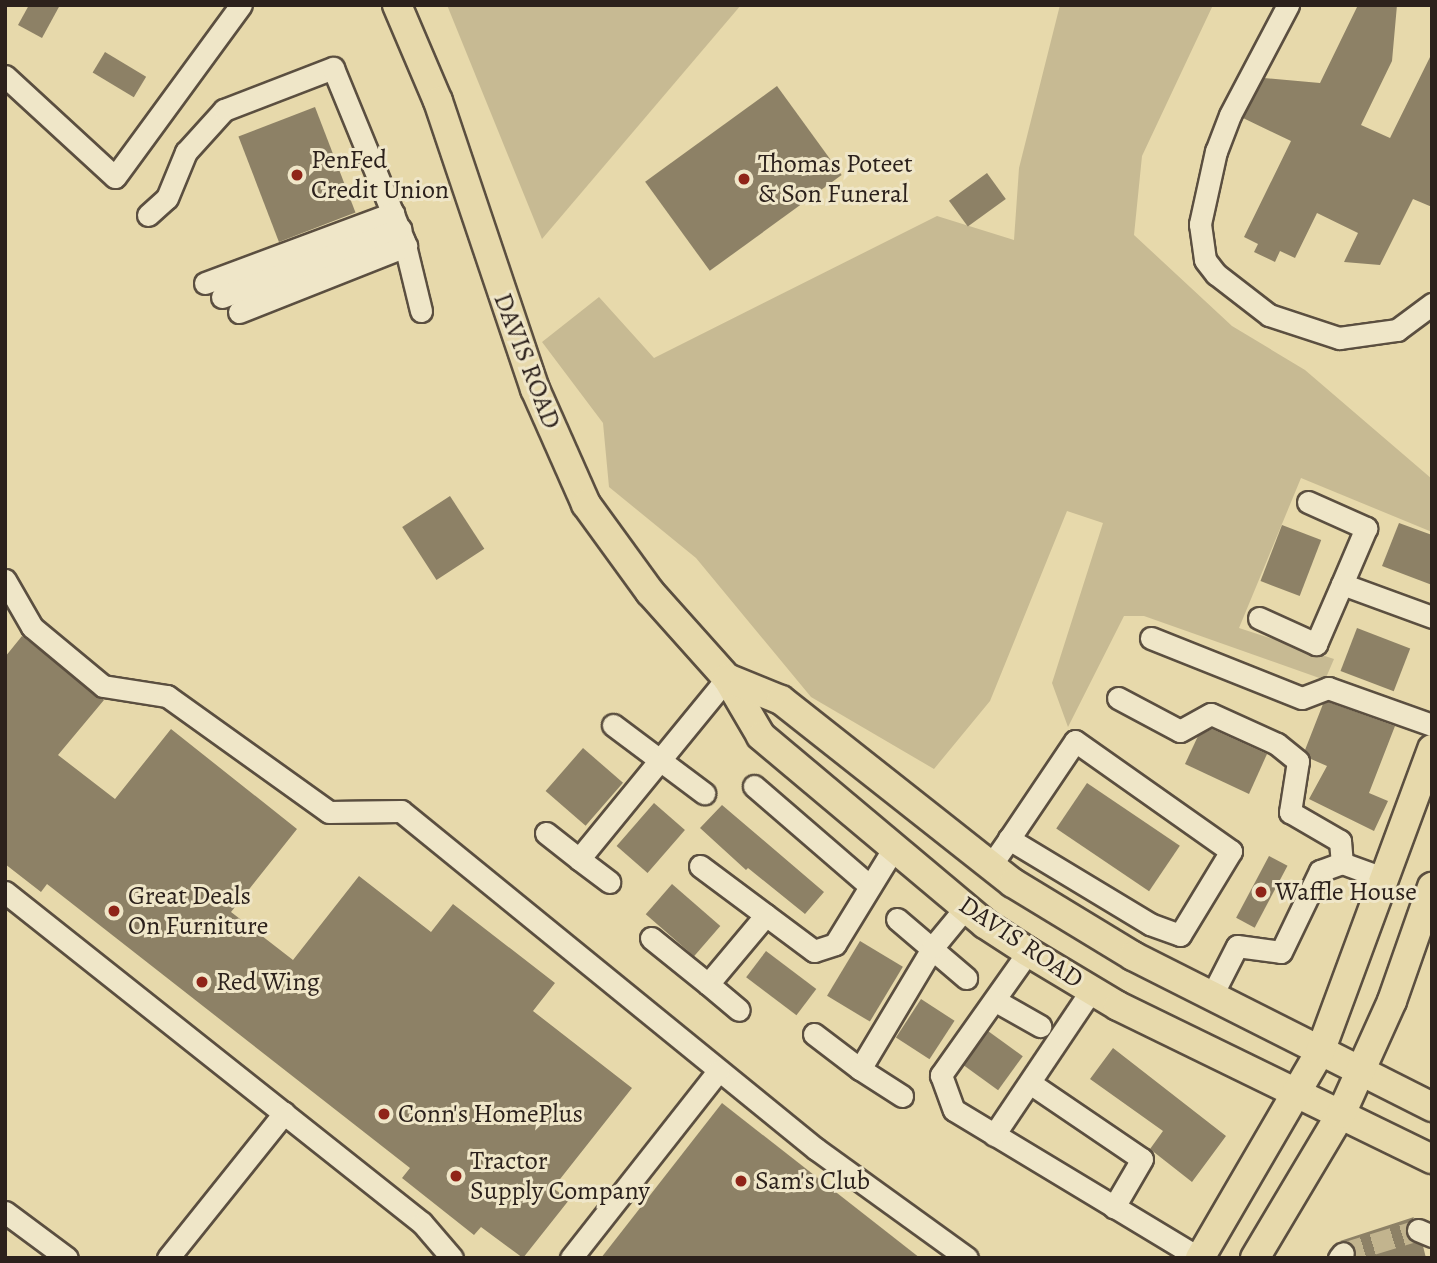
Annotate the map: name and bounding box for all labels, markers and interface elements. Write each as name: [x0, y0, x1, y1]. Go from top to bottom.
place label: PenFed Credit Union: [311, 144, 449, 206]
place label: Thomas Poteet & Son Funeral: [758, 148, 913, 210]
marker: PenFed Credit Union: [289, 167, 305, 183]
marker: Thomas Poteet & Son Funeral: [736, 171, 752, 187]
street label: DAVIS ROAD: [487, 289, 567, 433]
place label: Waffle House: [1275, 876, 1417, 908]
place label: Great Deals On Furniture: [128, 880, 268, 942]
marker: Waffle House: [1253, 884, 1269, 900]
street label: DAVIS ROAD: [953, 889, 1089, 995]
marker: Great Deals On Furniture: [106, 903, 122, 919]
place label: Red Wing: [216, 966, 320, 998]
marker: Red Wing: [194, 974, 210, 990]
place label: Conn's HomePlus: [398, 1098, 583, 1130]
marker: Conn's HomePlus: [376, 1106, 392, 1122]
place label: Tractor Supply Company: [470, 1145, 650, 1206]
place label: Sam's Club: [755, 1165, 870, 1197]
marker: Tractor Supply Company: [448, 1168, 464, 1184]
marker: Sam's Club: [733, 1173, 749, 1189]

